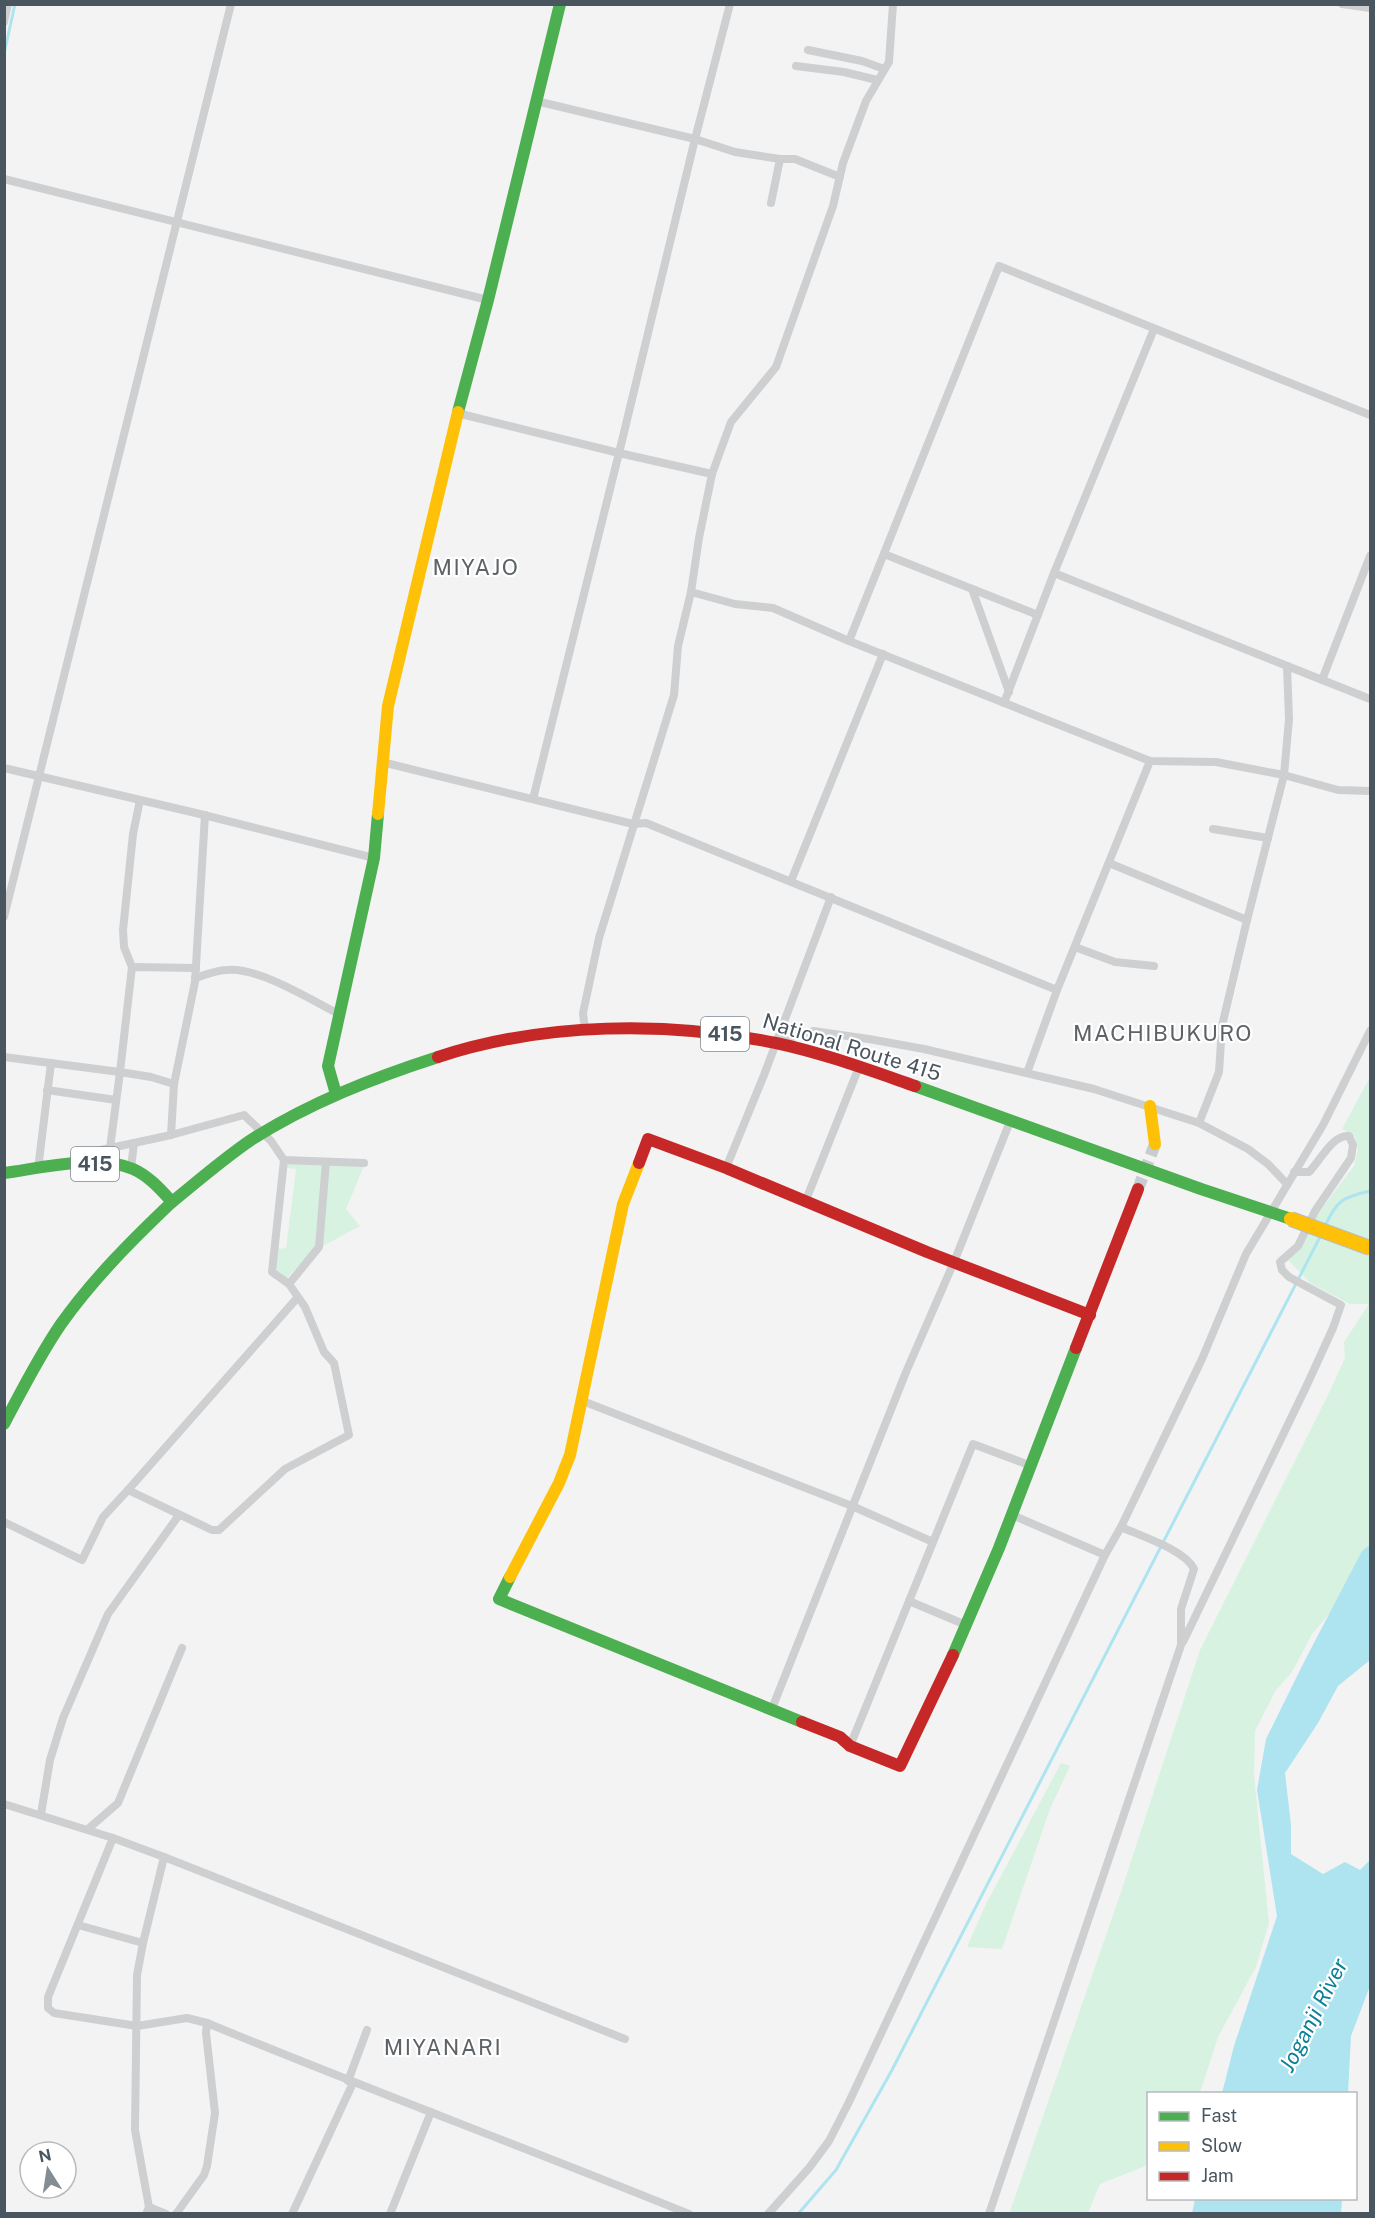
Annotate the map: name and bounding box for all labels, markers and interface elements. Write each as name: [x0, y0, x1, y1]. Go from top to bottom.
district label: MIYAJO: [433, 554, 519, 580]
street label: National Route 415: [760, 1008, 944, 1086]
road number: 415: [701, 1017, 749, 1051]
district label: MACHIBUKURO: [1073, 1020, 1253, 1046]
road number: 415: [71, 1147, 119, 1181]
water label: Joganji River: [1273, 1953, 1353, 2076]
district label: MIYANARI: [384, 2034, 502, 2060]
legend: [1147, 2092, 1357, 2200]
text: Fast: [1201, 2105, 1237, 2126]
text: Slow: [1201, 2135, 1242, 2156]
north arrow: [18, 2140, 78, 2200]
text: N: [37, 2145, 53, 2166]
text: Jam: [1201, 2165, 1234, 2186]

